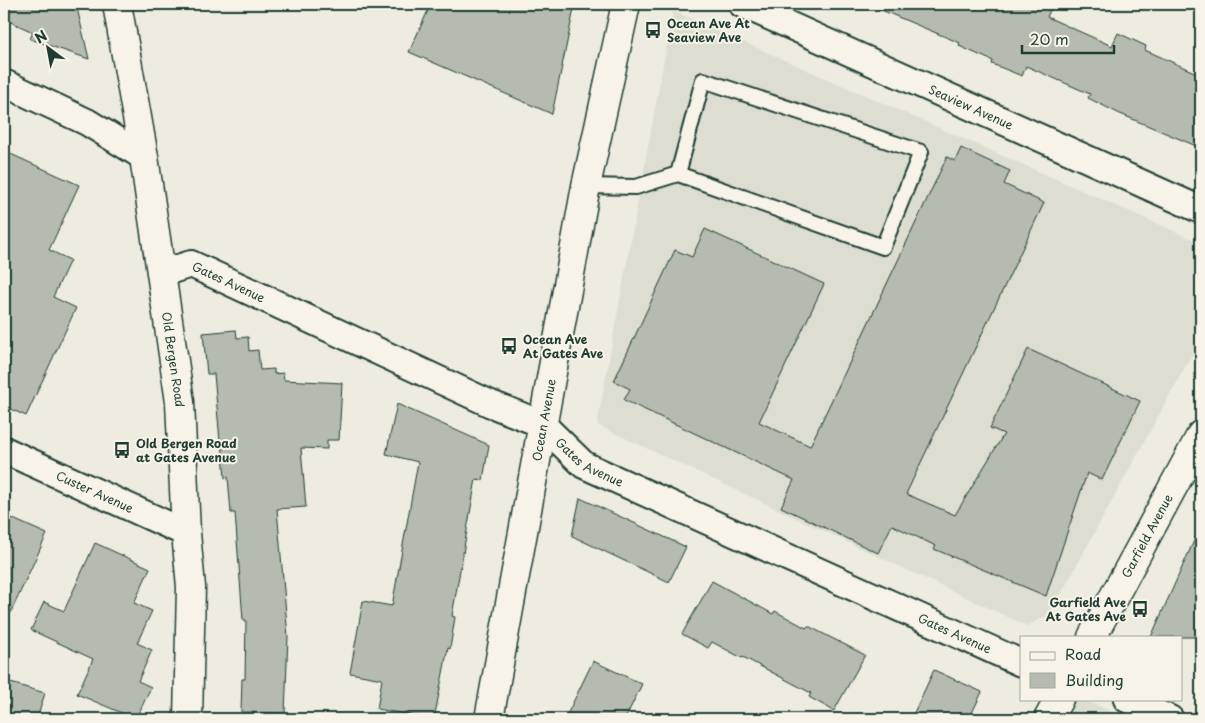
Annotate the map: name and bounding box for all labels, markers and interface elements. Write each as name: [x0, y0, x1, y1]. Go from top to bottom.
place label: Ocean Ave At Seaview Ave: [667, 14, 750, 46]
bus stop icon: Ocean Ave At Seaview Ave: [643, 20, 663, 40]
north arrow: [22, 22, 72, 72]
scale bar: [1022, 22, 1115, 54]
text: N: [31, 25, 51, 48]
text: 20 m: [1030, 27, 1069, 50]
street label: Seaview Avenue: [926, 80, 1017, 134]
street label: Gates Avenue: [189, 257, 269, 307]
street label: Old Bergen Road: [158, 311, 189, 407]
place label: Ocean Ave At Gates Ave: [523, 330, 604, 362]
bus stop icon: Ocean Ave At Gates Ave: [499, 336, 519, 356]
street label: Ocean Avenue: [527, 377, 560, 462]
street label: Gates Avenue: [552, 433, 627, 491]
place label: Old Bergen Road at Gates Avenue: [136, 434, 237, 466]
bus stop icon: Old Bergen Road at Gates Avenue: [112, 440, 132, 460]
street label: Custer Avenue: [53, 466, 137, 517]
street label: Garfield Avenue: [1117, 490, 1177, 581]
place label: Garfield Ave At Gates Ave: [1046, 593, 1126, 625]
bus stop icon: Garfield Ave At Gates Ave: [1130, 599, 1150, 619]
street label: Gates Avenue: [915, 609, 995, 658]
legend: [1020, 636, 1182, 700]
text: Road: [1065, 642, 1101, 665]
text: Building: [1065, 668, 1124, 691]

